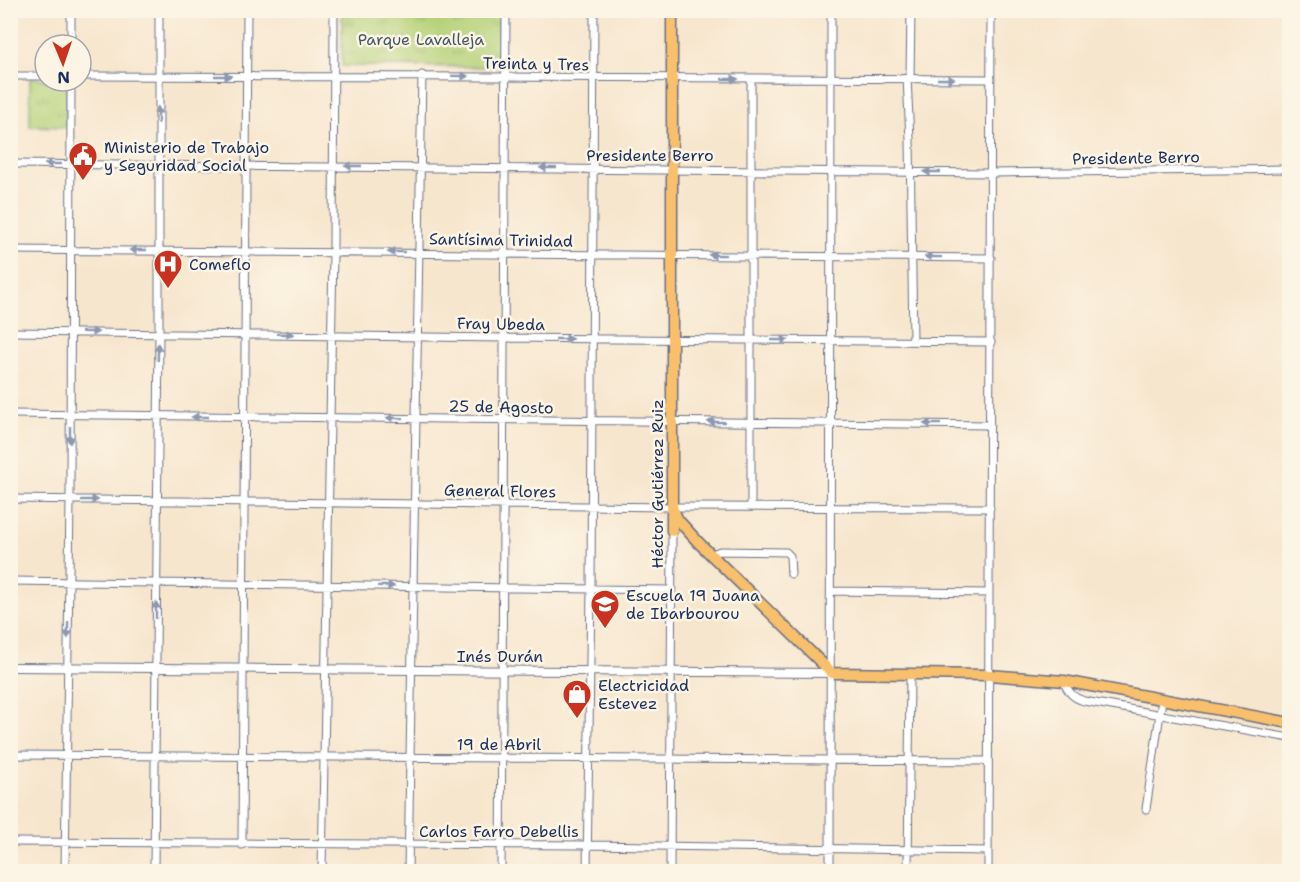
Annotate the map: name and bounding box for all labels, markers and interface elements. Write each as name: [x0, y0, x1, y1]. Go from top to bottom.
park label: Parque Lavalleja: [358, 29, 484, 50]
north arrow: [33, 33, 93, 93]
street label: Treinta y Tres: [483, 53, 589, 75]
text: N: [57, 67, 70, 88]
one-way arrow: [214, 71, 233, 81]
one-way arrow: [451, 71, 470, 81]
one-way arrow: [720, 74, 739, 84]
one-way arrow: [936, 74, 955, 84]
one-way arrow: [153, 105, 163, 124]
place label: Ministerio de Trabajo y Seguridad Social: [104, 137, 269, 176]
public building icon: Ministerio de Trabajo y Seguridad Social: [67, 140, 99, 182]
street label: Presidente Berro: [586, 145, 714, 166]
street label: Presidente Berro: [1072, 146, 1200, 170]
one-way arrow: [44, 159, 63, 169]
one-way arrow: [344, 161, 363, 171]
one-way arrow: [539, 163, 558, 173]
one-way arrow: [923, 167, 942, 177]
street label: Santísima Trinidad: [429, 228, 573, 252]
one-way arrow: [128, 245, 147, 255]
one-way arrow: [386, 247, 405, 257]
hospital icon: Comeflo: [152, 248, 184, 290]
one-way arrow: [707, 251, 726, 260]
one-way arrow: [923, 252, 942, 262]
place label: Comeflo: [189, 254, 251, 275]
street label: Fray Ubeda: [457, 313, 545, 335]
one-way arrow: [80, 328, 99, 337]
one-way arrow: [275, 330, 294, 339]
one-way arrow: [554, 334, 573, 344]
one-way arrow: [770, 335, 789, 345]
one-way arrow: [153, 342, 163, 361]
street label: 25 de Agosto: [448, 396, 554, 418]
street label: Héctor Gutiérrez Ruiz: [647, 399, 668, 569]
one-way arrow: [190, 412, 209, 422]
one-way arrow: [385, 414, 404, 423]
one-way arrow: [706, 418, 725, 427]
one-way arrow: [922, 419, 941, 429]
one-way arrow: [65, 425, 75, 444]
street label: General Flores: [444, 480, 556, 502]
one-way arrow: [80, 495, 99, 505]
one-way arrow: [376, 581, 395, 591]
place label: Escuela 19 Juana de Ibarbourou: [626, 585, 760, 624]
school or university icon: Escuela 19 Juana de Ibarbourou: [589, 588, 621, 630]
one-way arrow: [151, 600, 161, 619]
one-way arrow: [64, 620, 73, 639]
street label: Inés Durán: [457, 646, 543, 667]
place label: Electricidad Estevez: [598, 675, 689, 714]
shop icon: Electricidad Estevez: [561, 678, 593, 720]
street label: 19 de Abril: [457, 734, 541, 755]
street label: Carlos Farro Debellis: [419, 821, 579, 842]

